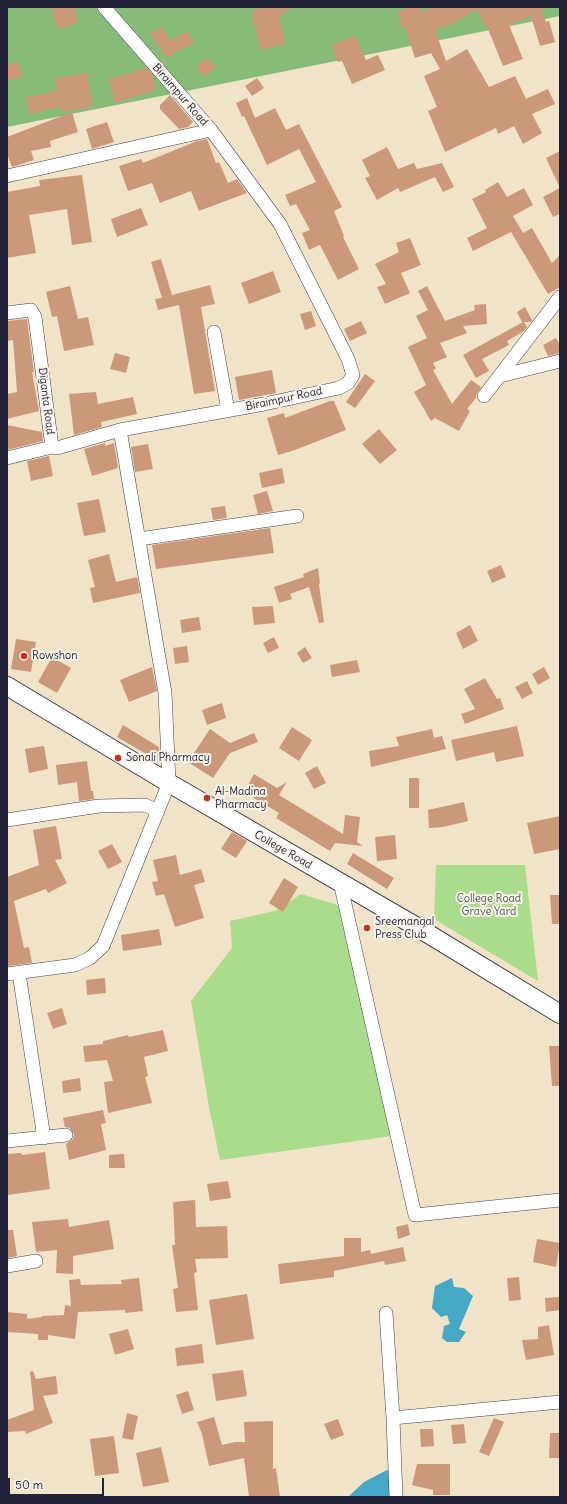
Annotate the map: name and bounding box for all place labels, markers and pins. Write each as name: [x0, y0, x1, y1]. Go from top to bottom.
place label: Rowshon: [32, 649, 78, 663]
marker: Rowshon: [19, 651, 29, 661]
place label: Sonali Pharmacy: [126, 751, 210, 765]
marker: Sonali Pharmacy: [113, 753, 123, 763]
place label: Al-Madina Pharmacy: [215, 785, 266, 811]
marker: Al-Madina Pharmacy: [202, 793, 212, 803]
place label: Sreemangal Press Club: [375, 915, 434, 941]
marker: Sreemangal Press Club: [362, 923, 372, 933]

